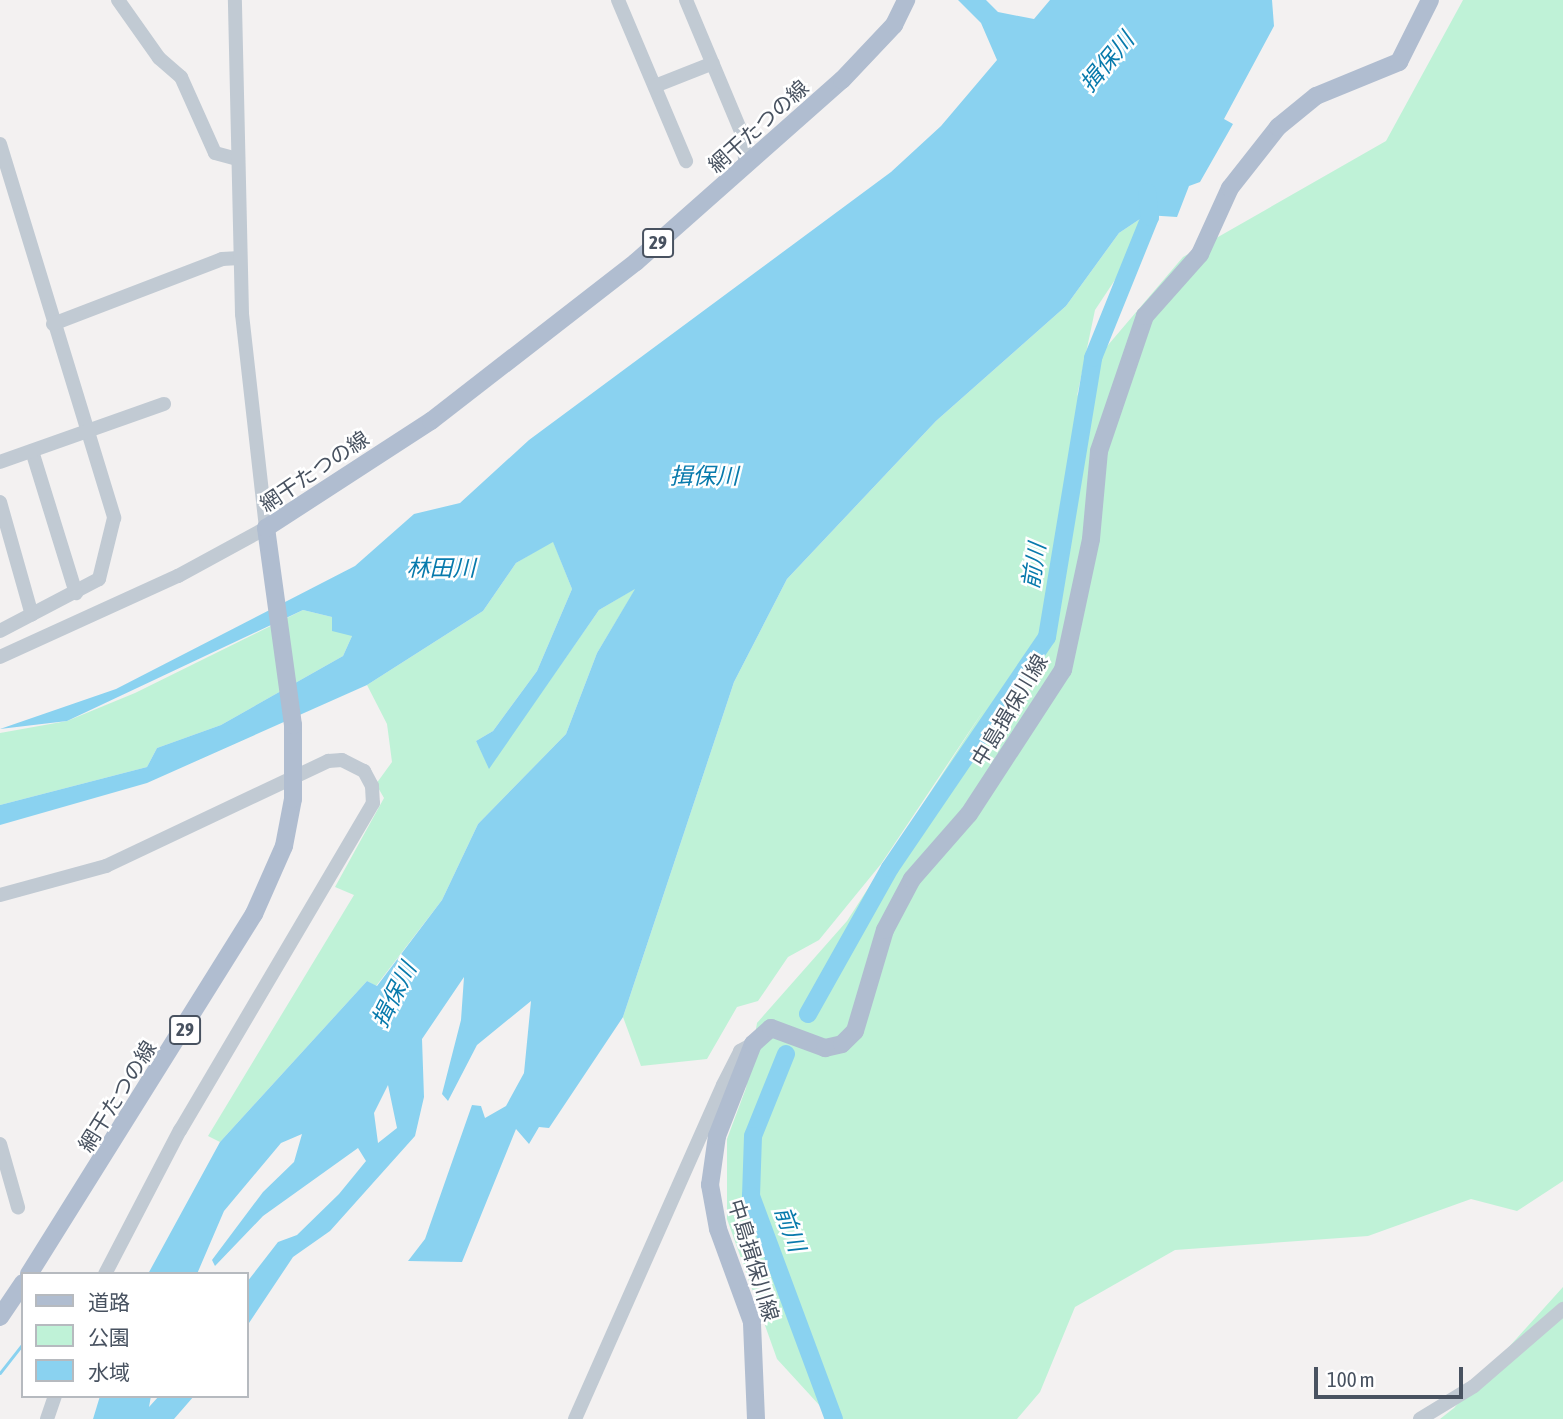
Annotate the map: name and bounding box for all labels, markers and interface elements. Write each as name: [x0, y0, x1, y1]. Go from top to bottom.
water label: 揖保川: [1074, 27, 1140, 97]
street label: 網干たつの線: [703, 74, 813, 178]
road number: 29: [640, 228, 676, 258]
street label: 網干たつの線: [255, 425, 373, 517]
water label: 揖保川: [670, 462, 738, 490]
water label: 前川: [1017, 541, 1051, 591]
water label: 林田川: [407, 554, 475, 582]
street label: 中島揖保川線: [966, 650, 1052, 770]
water label: 揖保川: [366, 958, 422, 1032]
road number: 29: [168, 1014, 202, 1046]
street label: 網干たつの線: [73, 1036, 161, 1156]
street label: 中島揖保川線: [724, 1196, 784, 1324]
water label: 前川: [769, 1203, 811, 1255]
legend: [21, 1272, 248, 1398]
text: 道路: [88, 1290, 130, 1314]
text: 公園: [88, 1325, 130, 1349]
scale bar: [1318, 1352, 1467, 1396]
text: 水域: [88, 1360, 130, 1384]
text: 100 m: [1327, 1367, 1375, 1391]

